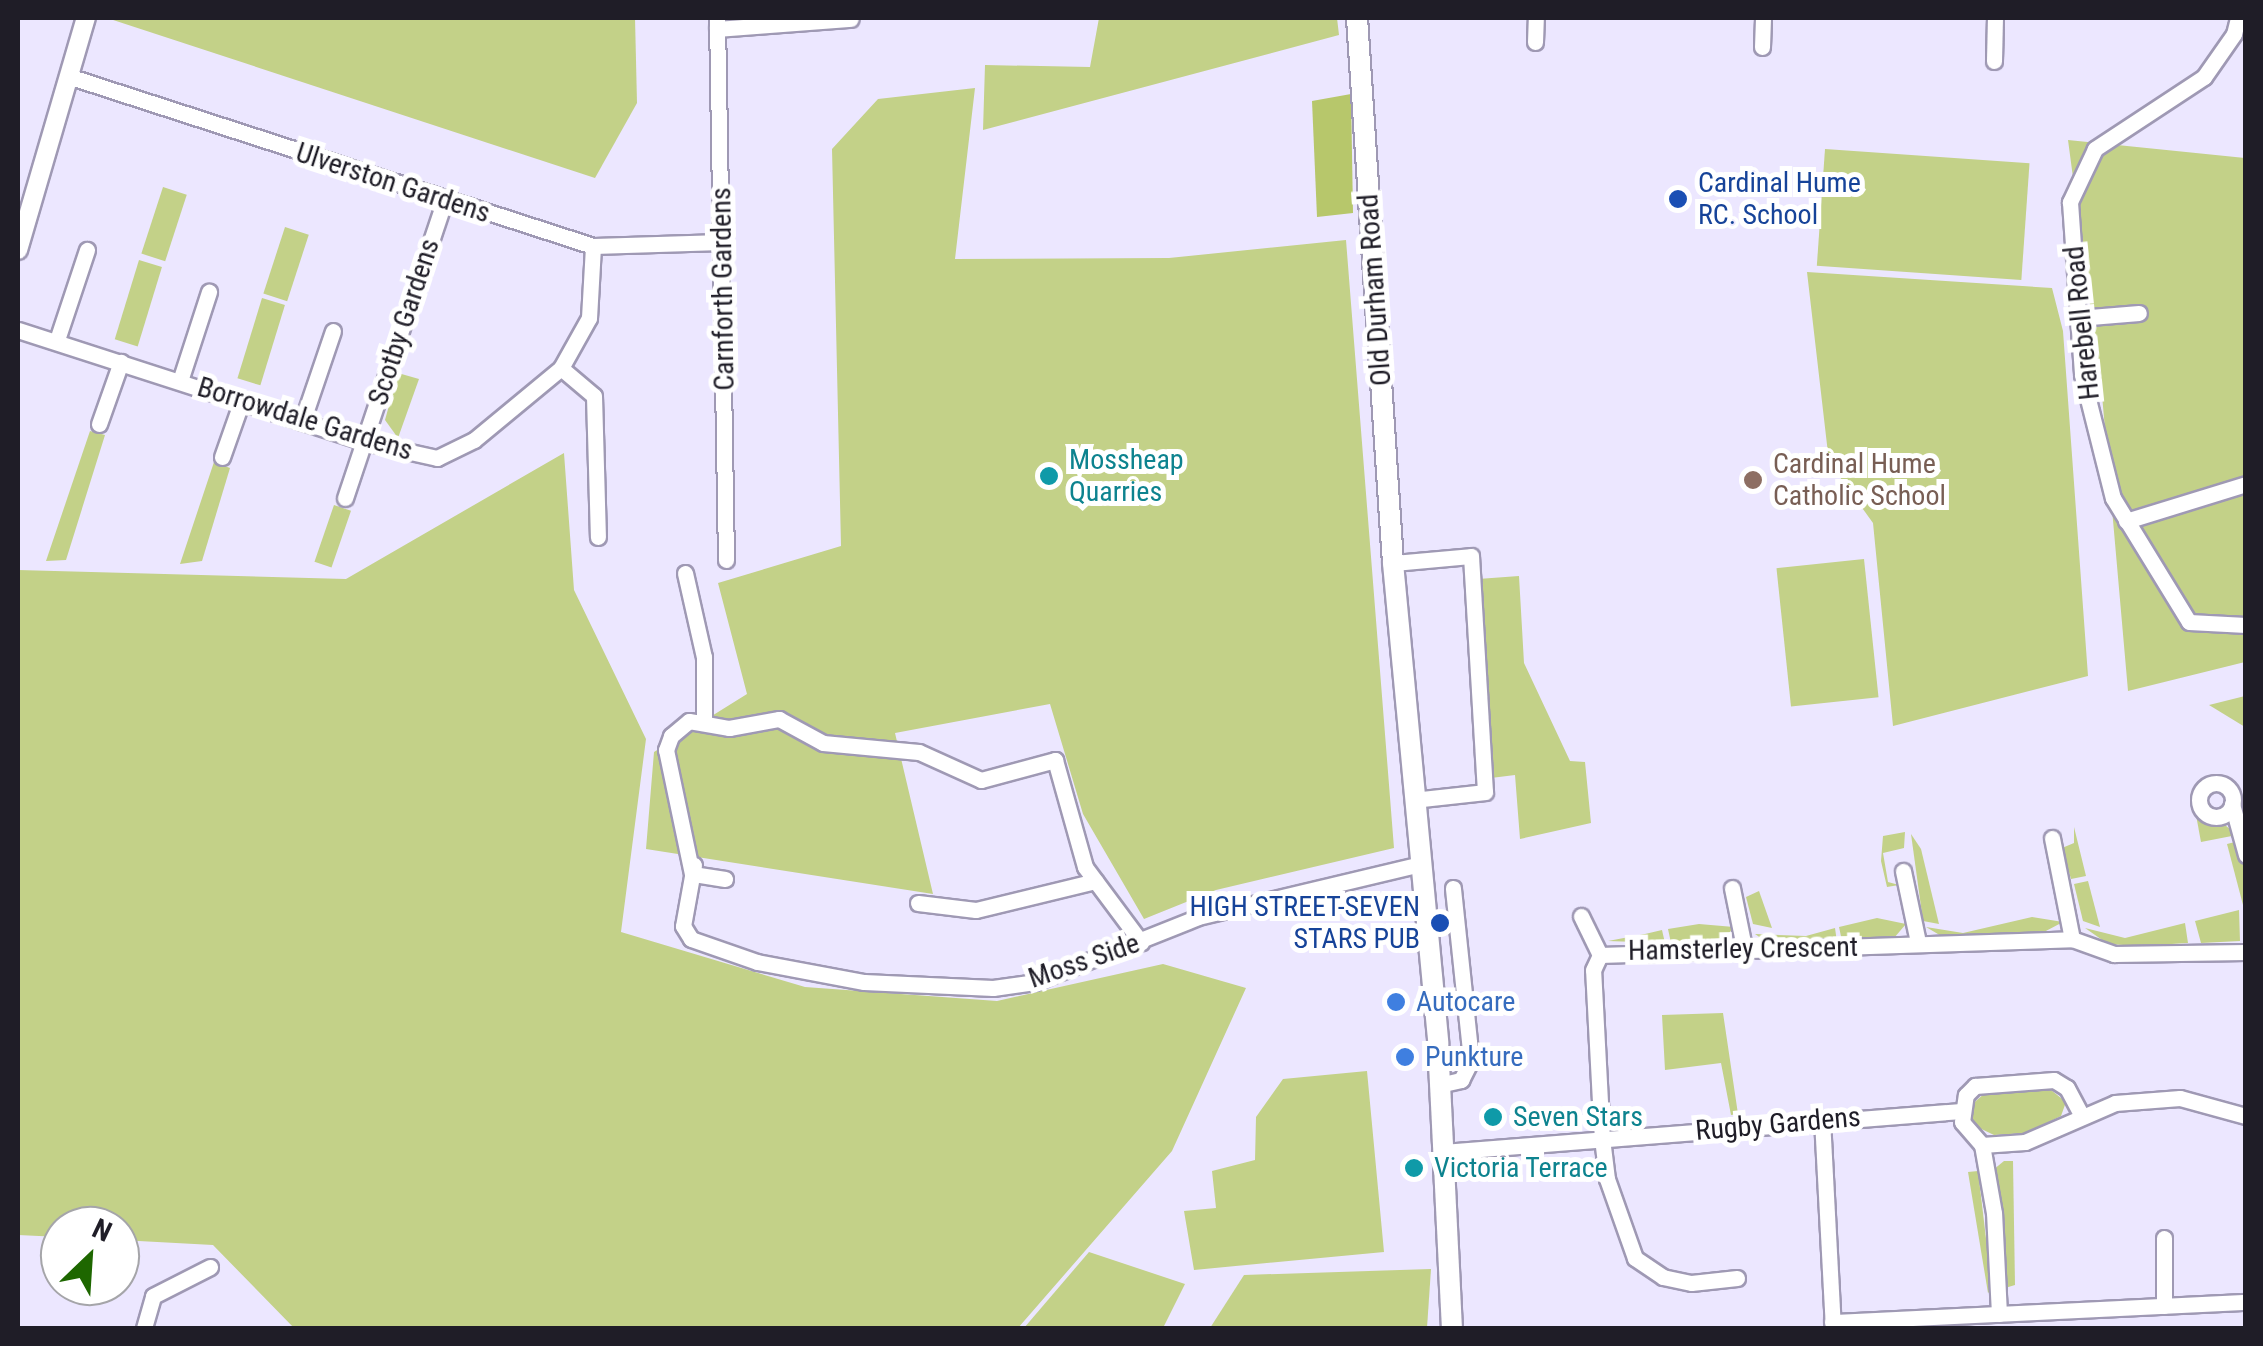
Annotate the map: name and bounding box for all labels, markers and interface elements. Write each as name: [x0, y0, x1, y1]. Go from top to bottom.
street label: Ulverston Gardens: [292, 136, 494, 230]
place label: Cardinal Hume RC. School: [1698, 166, 1861, 232]
street label: Carnforth Gardens: [704, 187, 742, 391]
marker: Cardinal Hume RC. School: [1667, 188, 1689, 210]
street label: Old Durham Road: [1352, 193, 1398, 387]
street label: Scotby Gardens: [361, 234, 447, 410]
street label: Harebell Road: [2057, 244, 2107, 402]
street label: Borrowdale Gardens: [193, 370, 417, 468]
place label: Mossheap Quarries: [1069, 443, 1184, 509]
place label: Cardinal Hume Catholic School: [1773, 447, 1946, 513]
marker: Mossheap Quarries: [1038, 465, 1060, 487]
marker: Cardinal Hume Catholic School: [1742, 469, 1764, 491]
place label: HIGH STREET-SEVEN STARS PUB: [1189, 890, 1420, 956]
marker: HIGH STREET-SEVEN STARS PUB: [1429, 912, 1451, 934]
street label: Moss Side: [1024, 926, 1144, 996]
street label: Hamsterley Crescent: [1628, 930, 1858, 968]
place label: Autocare: [1416, 985, 1515, 1019]
marker: Autocare: [1385, 991, 1407, 1013]
place label: Punkture: [1425, 1040, 1523, 1074]
marker: Punkture: [1394, 1046, 1416, 1068]
place label: Seven Stars: [1513, 1100, 1643, 1134]
street label: Rugby Gardens: [1694, 1100, 1862, 1148]
marker: Seven Stars: [1482, 1106, 1504, 1128]
place label: Victoria Terrace: [1434, 1151, 1608, 1185]
marker: Victoria Terrace: [1403, 1157, 1425, 1179]
north arrow: [40, 1206, 140, 1306]
text: N: [87, 1212, 117, 1249]

